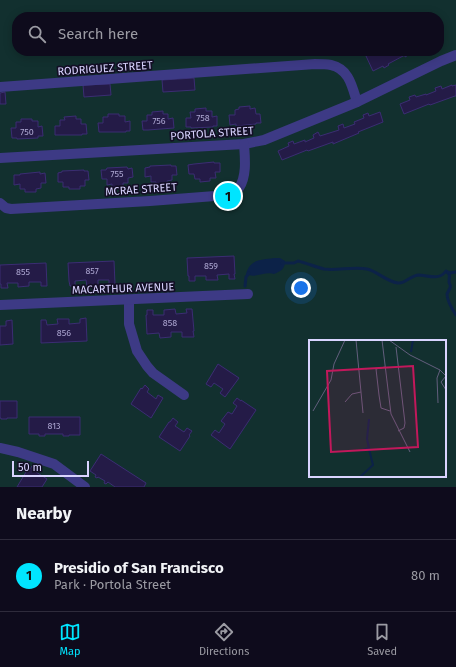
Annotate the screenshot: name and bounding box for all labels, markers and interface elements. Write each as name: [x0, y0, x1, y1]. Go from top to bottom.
search box: [12, 12, 444, 56]
icon: search: [26, 23, 48, 45]
text: Search here: [58, 25, 138, 43]
street label: RODRIGUEZ STREET: [57, 59, 153, 78]
house number: 758: [196, 113, 210, 123]
house number: 756: [152, 116, 166, 126]
street label: PORTOLA STREET: [170, 124, 254, 143]
house number: 750: [20, 127, 34, 137]
house number: 755: [111, 169, 124, 179]
street label: MCRAE STREET: [105, 180, 178, 198]
pin: 1: [215, 181, 241, 211]
house number: 859: [204, 261, 218, 271]
house number: 857: [85, 266, 99, 276]
house number: 855: [16, 267, 30, 277]
your location: [291, 278, 311, 298]
street label: MACARTHUR AVENUE: [72, 280, 175, 297]
house number: 858: [163, 318, 177, 328]
house number: 856: [57, 328, 71, 338]
inset map: [309, 340, 446, 477]
house number: 813: [47, 421, 61, 431]
scale bar: [12, 459, 89, 478]
text: 50 m: [18, 461, 42, 474]
text: Nearby: [16, 503, 71, 524]
text: Presidio of San Francisco: [54, 559, 224, 577]
text: 1: [26, 568, 32, 583]
text: 80 m: [411, 568, 440, 583]
text: Park · Portola Street: [54, 577, 171, 592]
tab: Map: [59, 621, 81, 658]
tab: Directions: [199, 621, 249, 658]
tab: Saved: [367, 621, 397, 658]

